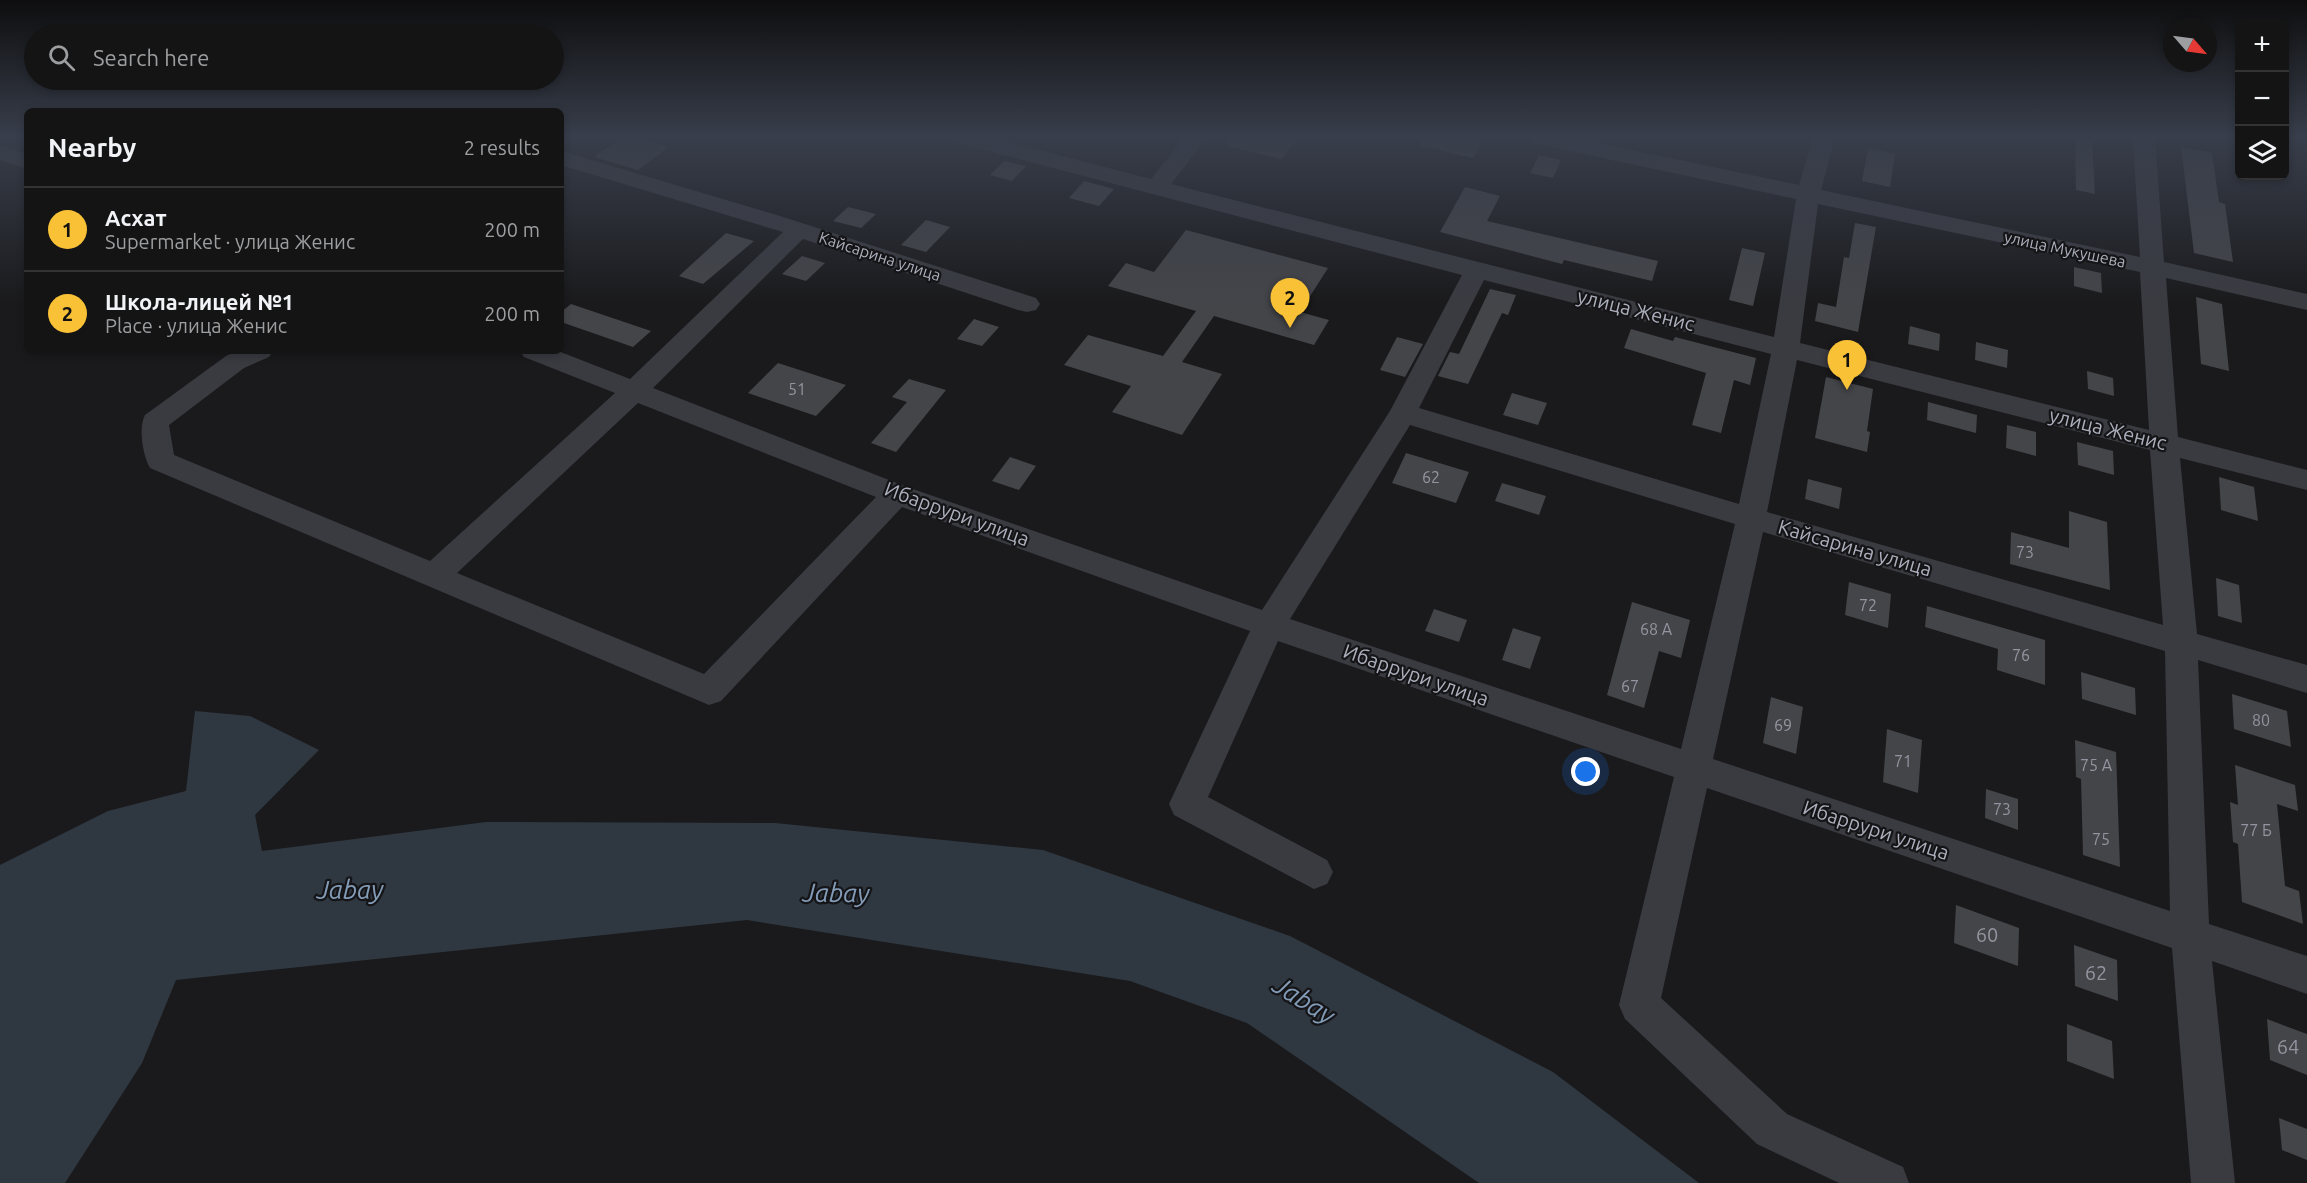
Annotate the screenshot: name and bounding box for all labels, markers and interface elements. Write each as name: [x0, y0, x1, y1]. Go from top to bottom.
north arrow: [2163, 18, 2217, 72]
map controls: [2235, 18, 2289, 180]
button: +: [2235, 18, 2289, 72]
search box: [24, 24, 564, 90]
icon: search: [45, 41, 78, 74]
text: Search here: [93, 45, 209, 70]
button: −: [2235, 72, 2289, 126]
button: layers: [2235, 126, 2289, 180]
text: Nearby: [48, 133, 136, 162]
text: 2 results: [464, 136, 540, 159]
text: Асхат: [105, 205, 167, 230]
text: 1: [62, 218, 73, 241]
text: 200 m: [484, 218, 540, 241]
street label: улица Мукушева: [2003, 227, 2127, 271]
street label: Кайсарина улица: [817, 228, 943, 284]
text: Supermarket · улица Женис: [105, 230, 355, 253]
pin: 2: [1270, 278, 1310, 328]
street label: улица Женис: [1575, 284, 1697, 335]
text: Школа-лицей №1: [105, 289, 294, 314]
text: 2: [62, 302, 73, 325]
text: 200 m: [484, 302, 540, 325]
text: Place · улица Женис: [105, 314, 287, 337]
pin: 1: [1828, 340, 1866, 390]
house number: 51: [788, 380, 806, 398]
street label: улица Женис: [2047, 403, 2169, 454]
house number: 62: [1422, 468, 1440, 486]
street label: Ибаррури улица: [882, 477, 1033, 550]
street label: Кайсарина улица: [1776, 515, 1935, 580]
house number: 73: [2016, 543, 2034, 561]
house number: 72: [1859, 596, 1877, 614]
house number: 68 А: [1640, 620, 1673, 638]
street label: Ибаррури улица: [1340, 639, 1492, 710]
house number: 76: [2012, 646, 2030, 664]
house number: 67: [1621, 677, 1639, 695]
house number: 80: [2252, 711, 2270, 729]
house number: 69: [1774, 716, 1792, 734]
house number: 71: [1894, 752, 1912, 770]
house number: 75 А: [2080, 756, 2113, 774]
your location: [1571, 757, 1600, 786]
street label: Ибаррури улица: [1800, 795, 1952, 864]
house number: 73: [1993, 800, 2011, 818]
house number: 77 Б: [2240, 821, 2272, 839]
house number: 75: [2092, 830, 2110, 848]
water label: Jabay: [315, 875, 384, 904]
water label: Jabay: [800, 877, 870, 908]
house number: 60: [1976, 923, 1998, 946]
house number: 62: [2085, 961, 2107, 984]
water label: Jabay: [1267, 969, 1341, 1030]
house number: 64: [2277, 1035, 2299, 1058]

